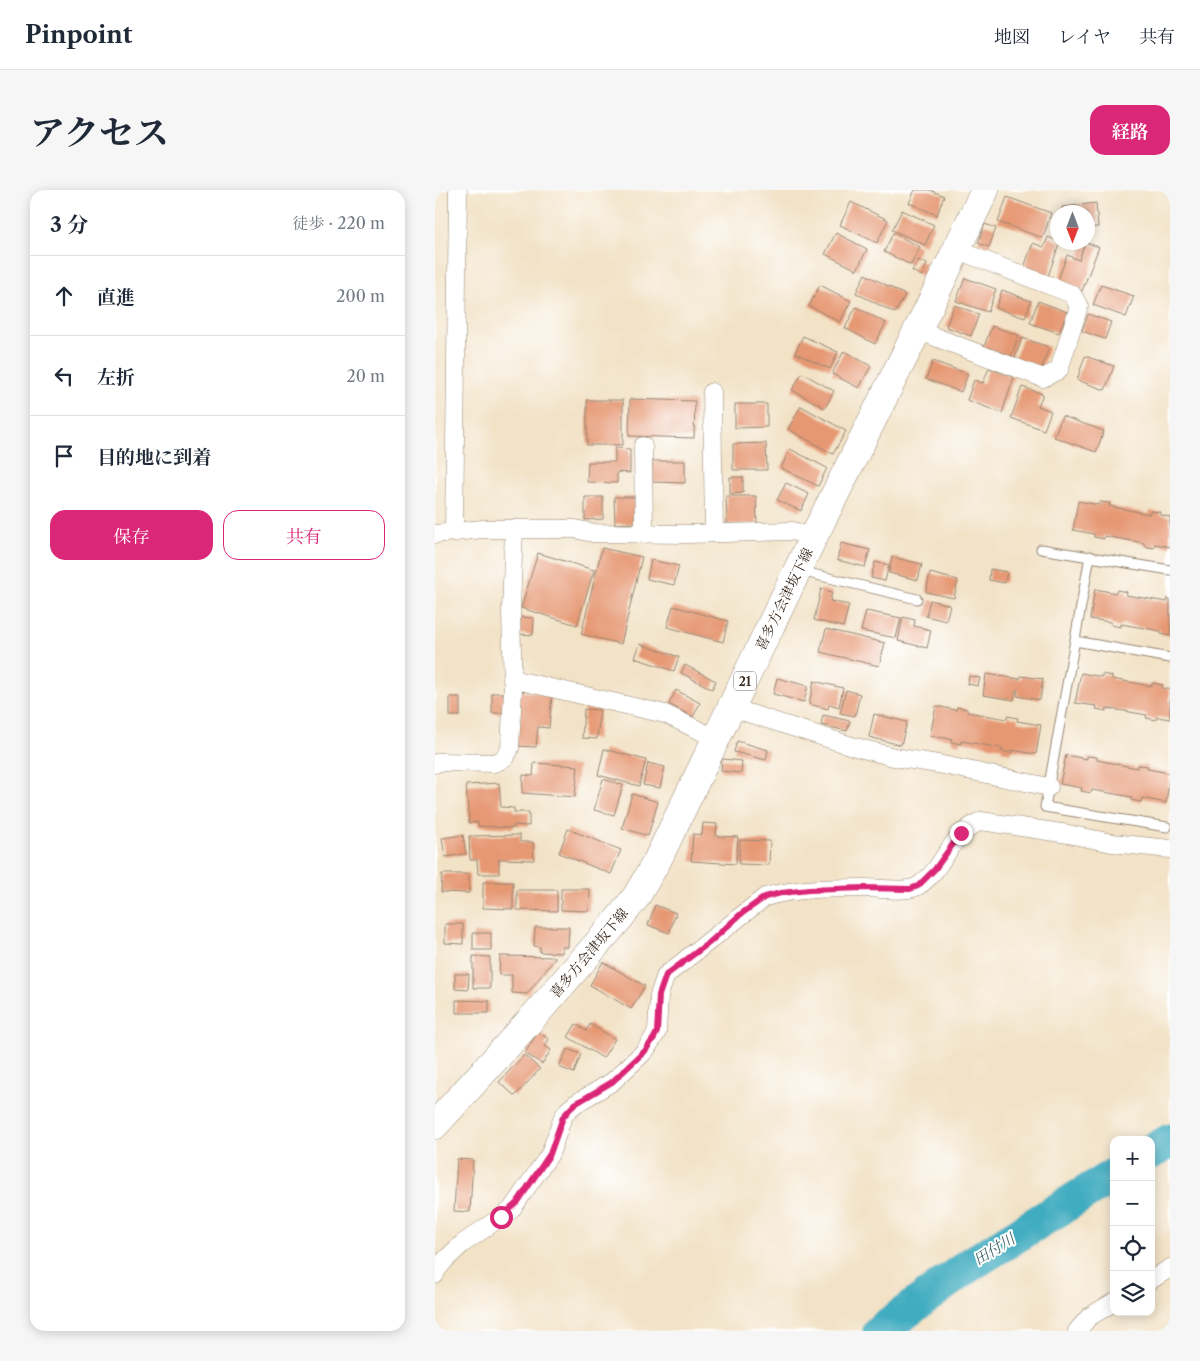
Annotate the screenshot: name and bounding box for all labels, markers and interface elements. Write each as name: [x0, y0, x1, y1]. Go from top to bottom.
text: Pinpoint: [25, 20, 132, 49]
text: 地図: [994, 26, 1030, 48]
text: レイヤ: [1058, 26, 1111, 48]
text: 共有: [1139, 26, 1175, 48]
button: 経路: [1090, 105, 1170, 155]
text: アクセス: [30, 111, 169, 154]
north arrow: [1050, 205, 1095, 250]
text: 3 分: [50, 212, 88, 237]
text: 徒歩 · 220 m: [292, 213, 385, 233]
icon: ahead: [50, 282, 78, 310]
text: 直進: [97, 286, 135, 309]
text: 200 m: [336, 286, 385, 306]
icon: left: [50, 362, 78, 390]
text: 左折: [97, 366, 135, 389]
text: 20 m: [346, 366, 385, 386]
icon: arrive: [50, 442, 78, 470]
text: 目的地に到着: [97, 446, 211, 469]
button: 保存: [50, 510, 213, 560]
button: 共有: [223, 510, 385, 560]
street label: 喜多方会津坂下線: [751, 545, 817, 653]
road number: 21: [734, 672, 756, 691]
route end: [950, 822, 973, 845]
street label: 喜多方会津坂下線: [546, 904, 632, 1002]
map controls: [1110, 1136, 1155, 1316]
button: +: [1110, 1136, 1155, 1181]
button: −: [1110, 1181, 1155, 1226]
route start: [490, 1206, 513, 1229]
button: locate: [1110, 1226, 1155, 1271]
water label: 田付川: [970, 1228, 1020, 1269]
button: layers: [1110, 1271, 1155, 1316]

